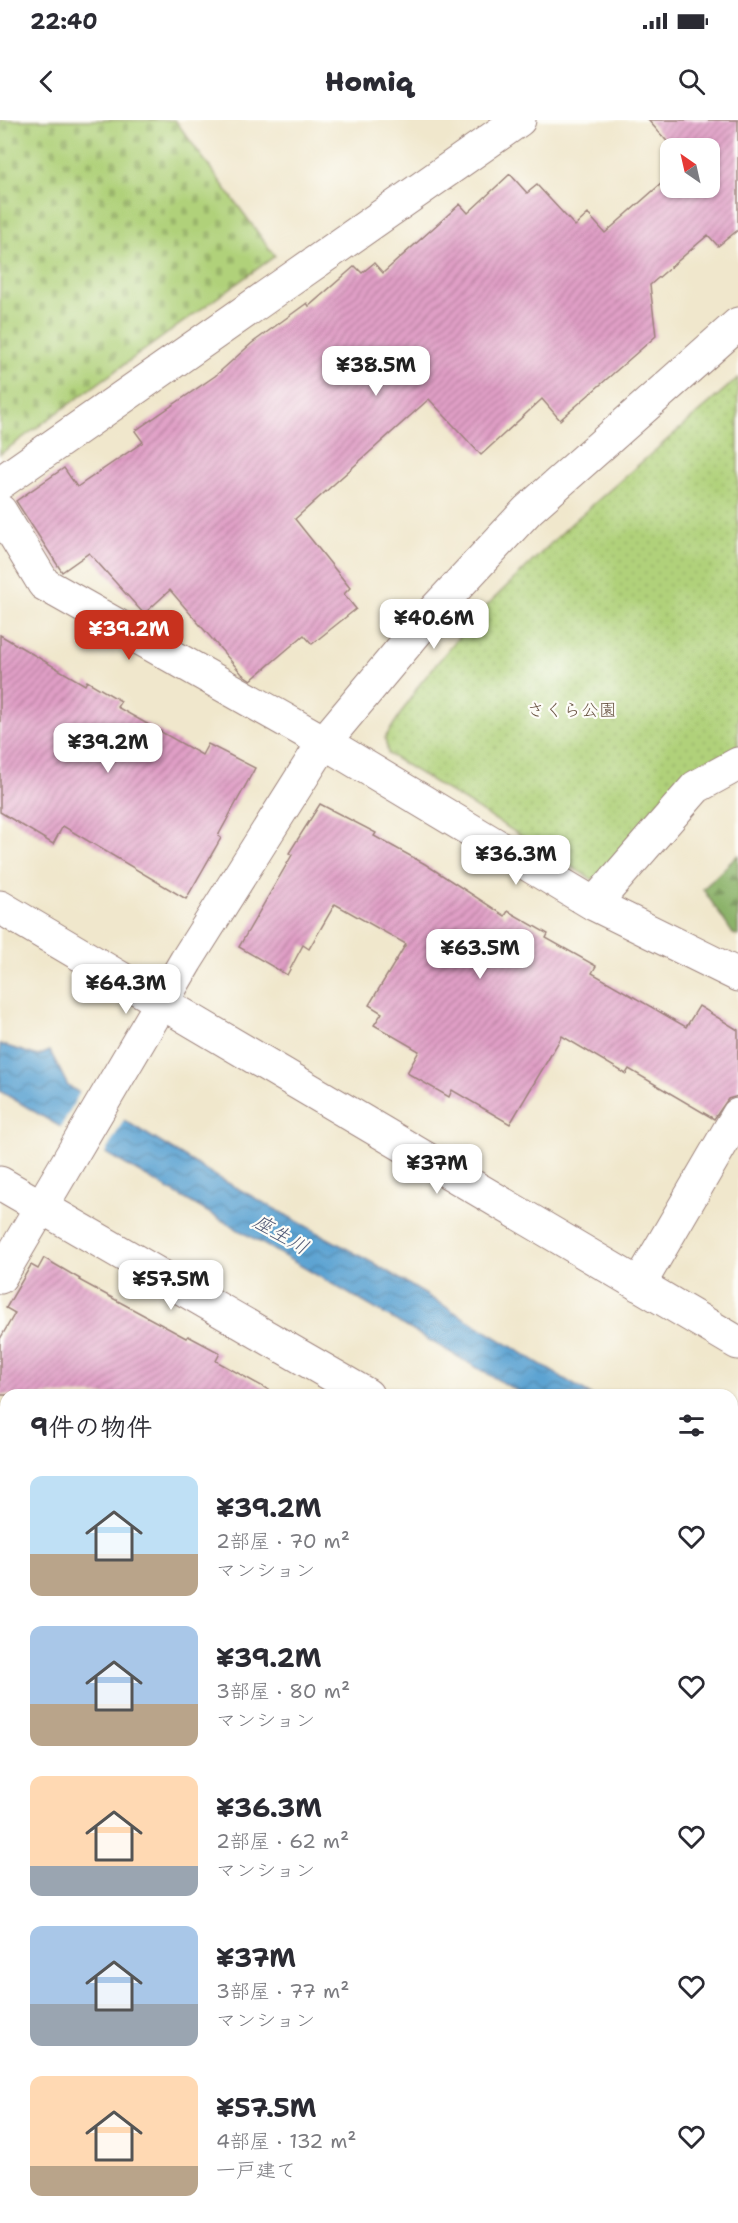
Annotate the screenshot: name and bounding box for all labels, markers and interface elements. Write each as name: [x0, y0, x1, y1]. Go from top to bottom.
text: 22:40: [30, 7, 98, 36]
text: Homiq: [325, 63, 413, 100]
icon: back: [30, 65, 63, 98]
icon: search: [675, 65, 708, 98]
north arrow: [660, 138, 720, 198]
map controls: [660, 138, 720, 198]
pin: ¥38.5M: [327, 346, 425, 397]
text: ¥38.5M: [336, 352, 416, 378]
pin: ¥40.6M: [385, 599, 483, 650]
text: ¥40.6M: [394, 605, 474, 631]
pin: ¥39.2M: [80, 610, 178, 661]
text: ¥39.2M: [88, 616, 170, 642]
park label: さくら公園: [527, 698, 617, 722]
pin: ¥39.2M: [59, 723, 157, 774]
text: ¥39.2M: [67, 729, 149, 755]
pin: ¥36.3M: [467, 835, 565, 886]
text: ¥36.3M: [475, 841, 557, 867]
pin: ¥63.5M: [431, 929, 529, 980]
text: ¥63.5M: [440, 935, 520, 961]
pin: ¥64.3M: [77, 964, 175, 1015]
text: ¥64.3M: [86, 970, 166, 996]
pin: ¥37M: [401, 1144, 473, 1195]
text: ¥37M: [406, 1150, 468, 1176]
water label: 座生川: [249, 1208, 313, 1260]
pin: ¥57.5M: [122, 1260, 220, 1311]
text: ¥57.5M: [132, 1266, 210, 1292]
text: 9件の物件: [30, 1409, 152, 1444]
icon: filters: [675, 1409, 708, 1442]
text: ¥39.2M: [216, 1490, 321, 1525]
icon: home: [78, 1500, 150, 1572]
icon: heart: [675, 1520, 708, 1553]
text: 2部屋 · 70 m²: [216, 1528, 350, 1554]
text: マンション: [216, 1557, 315, 1583]
text: ¥39.2M: [216, 1640, 321, 1675]
icon: home: [78, 1650, 150, 1722]
icon: heart: [675, 1670, 708, 1703]
text: 3部屋 · 80 m²: [216, 1678, 350, 1704]
text: マンション: [216, 1707, 315, 1733]
text: ¥36.3M: [216, 1790, 322, 1825]
icon: home: [78, 1800, 150, 1872]
icon: heart: [675, 1820, 708, 1853]
text: 2部屋 · 62 m²: [216, 1828, 349, 1854]
text: マンション: [216, 1857, 315, 1883]
text: ¥37M: [216, 1940, 296, 1975]
icon: home: [78, 1950, 150, 2022]
icon: heart: [675, 1970, 708, 2003]
text: 3部屋 · 77 m²: [216, 1978, 349, 2004]
text: マンション: [216, 2007, 315, 2033]
text: ¥57.5M: [216, 2090, 317, 2125]
icon: home: [78, 2100, 150, 2172]
icon: heart: [675, 2120, 708, 2153]
text: 4部屋 · 132 m²: [216, 2128, 357, 2154]
text: 一戸建て: [216, 2157, 296, 2183]

